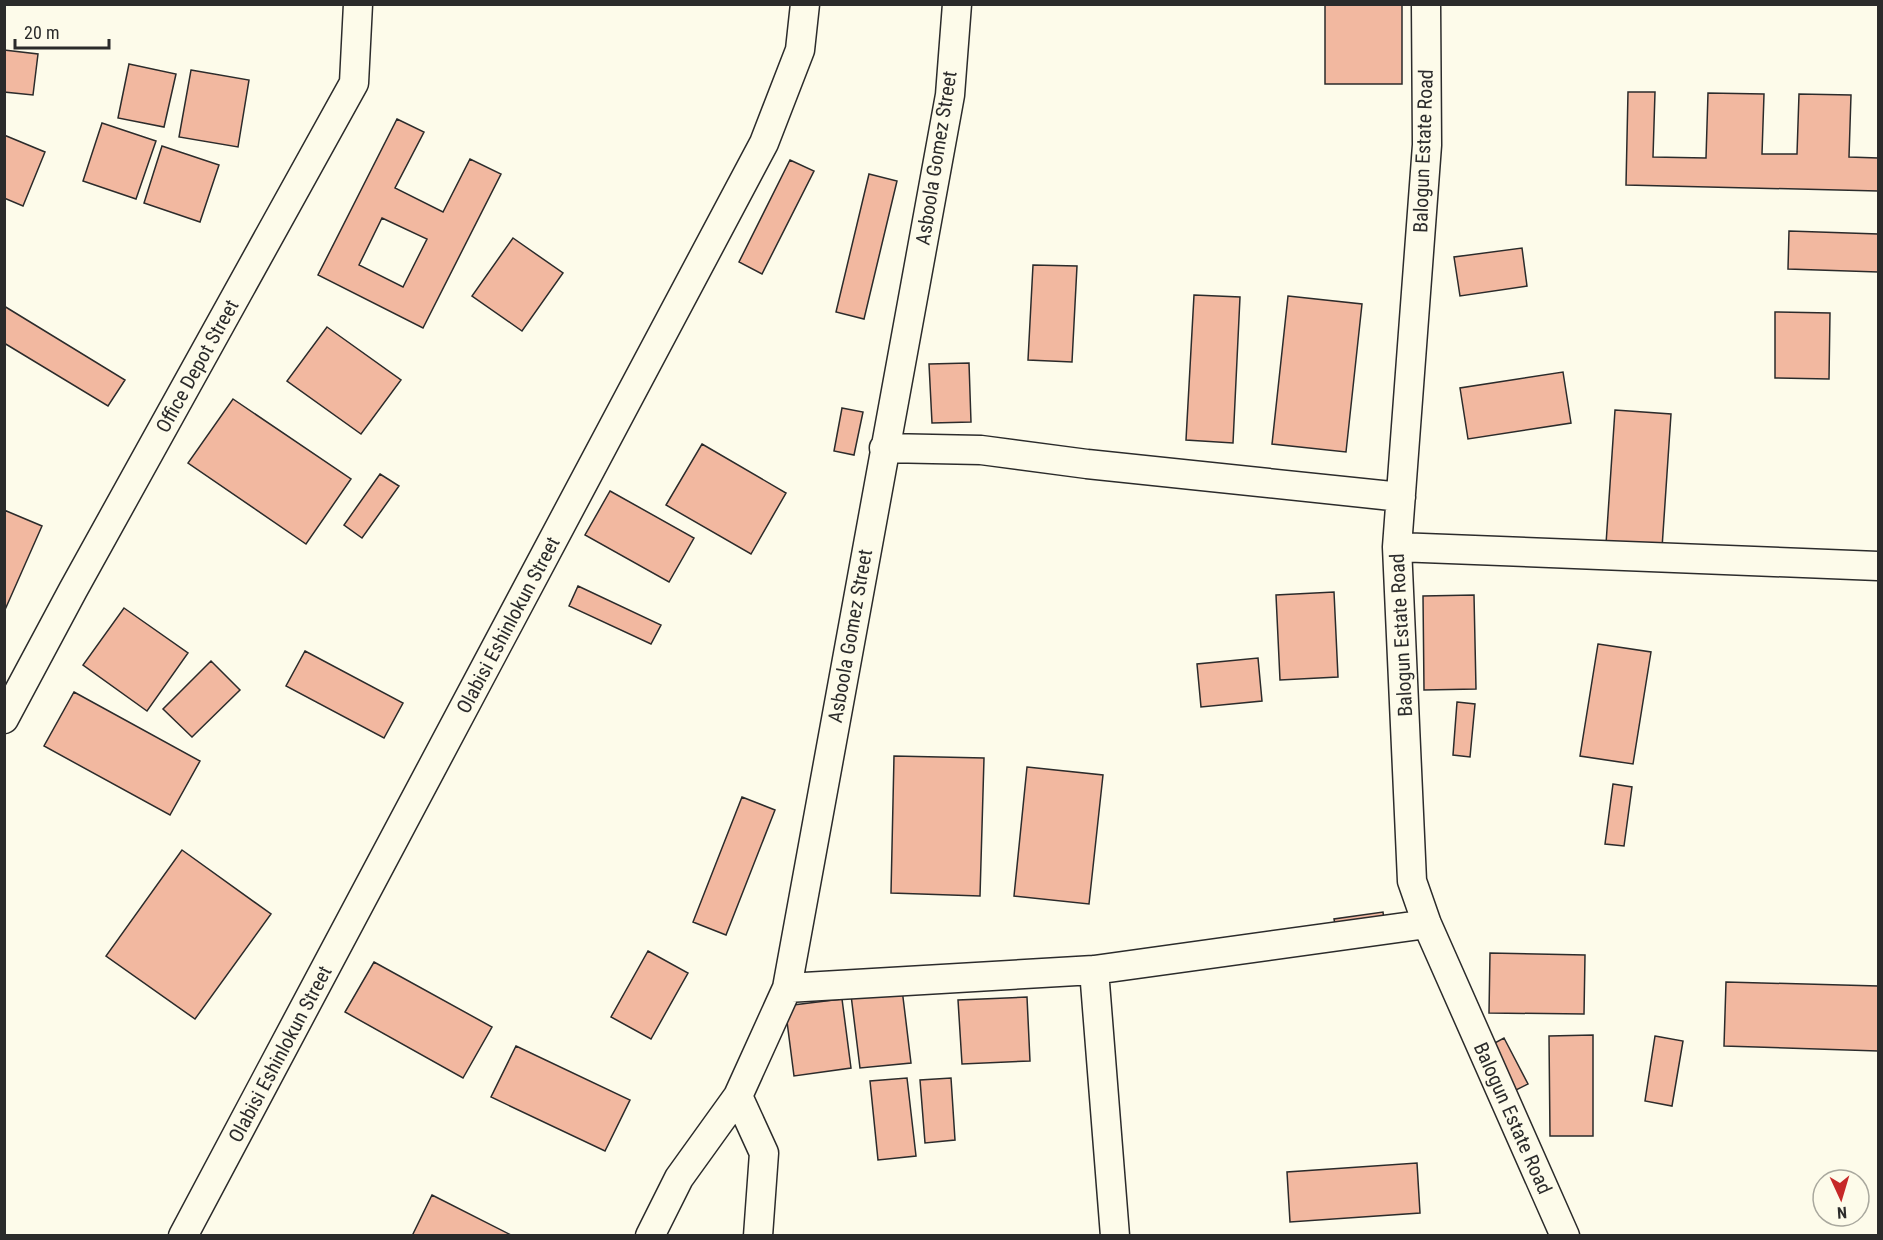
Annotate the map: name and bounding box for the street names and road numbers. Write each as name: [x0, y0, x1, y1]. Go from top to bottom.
street label: Asboola Gomez Street: [910, 69, 962, 247]
street label: Balogun Estate Road: [1408, 69, 1438, 233]
street label: Office Depot Street: [151, 295, 243, 437]
street label: Olabisi Eshinlokun Street: [451, 533, 565, 717]
street label: Asboola Gomez Street: [823, 547, 877, 725]
street label: Balogun Estate Road: [1385, 553, 1417, 717]
street label: Olabisi Eshinlokun Street: [223, 962, 337, 1146]
street label: Balogun Estate Road: [1469, 1038, 1557, 1198]

